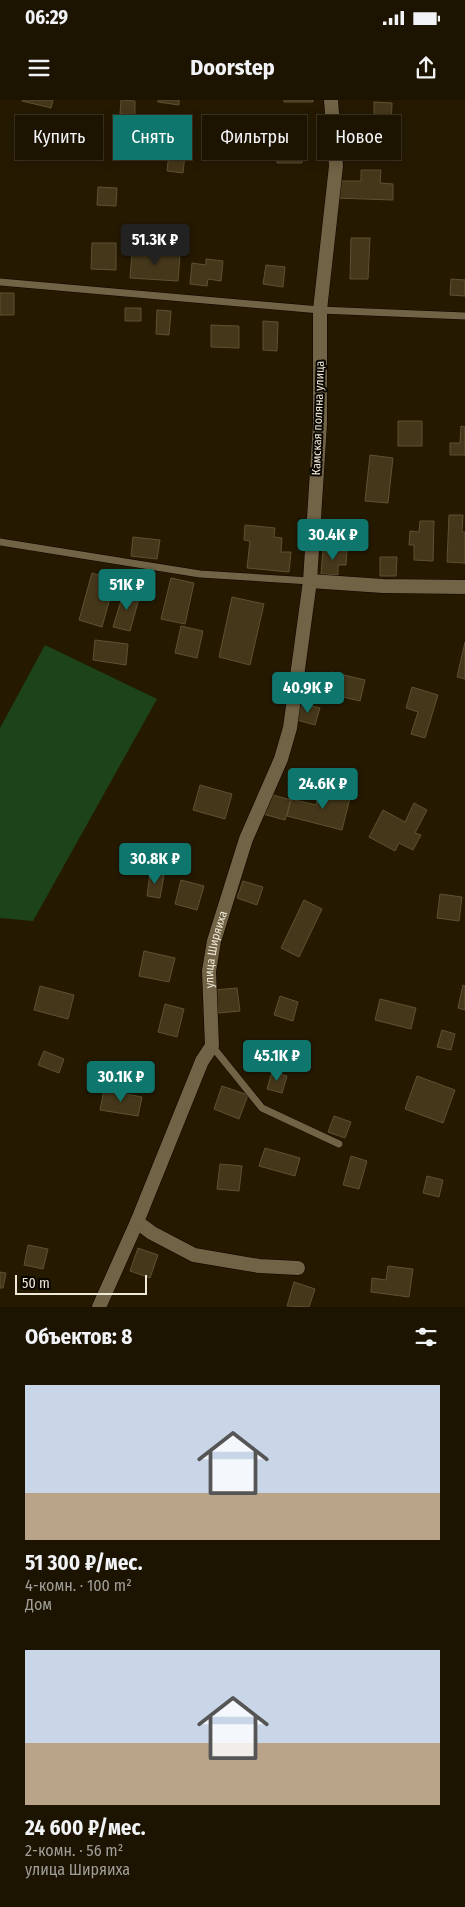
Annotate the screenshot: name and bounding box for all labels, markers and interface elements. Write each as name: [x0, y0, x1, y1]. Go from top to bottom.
text: 06:29: [25, 6, 68, 29]
icon: menu: [25, 54, 53, 82]
text: Doorstep: [190, 54, 275, 81]
icon: share: [412, 54, 440, 82]
chip: Купить: [15, 115, 103, 160]
chip: Снять: [113, 115, 192, 160]
chip: Фильтры: [202, 115, 307, 160]
chip: Новое: [317, 115, 401, 160]
pin: 51.3K ₽: [109, 224, 201, 266]
text: 51.3K ₽: [132, 230, 178, 249]
street label: Камская поляна улица: [309, 360, 327, 475]
pin: 30.4K ₽: [287, 518, 379, 561]
text: 30.4K ₽: [308, 525, 358, 544]
pin: 51K ₽: [92, 568, 162, 611]
text: 51K ₽: [109, 575, 145, 594]
pin: 40.9K ₽: [262, 672, 354, 714]
text: 40.9K ₽: [283, 678, 333, 697]
pin: 24.6K ₽: [277, 768, 369, 810]
text: 24.6K ₽: [299, 774, 347, 793]
pin: 30.8K ₽: [109, 842, 201, 885]
text: 30.8K ₽: [130, 849, 180, 868]
street label: улица Ширяиха: [202, 909, 230, 989]
pin: 45.1K ₽: [231, 1040, 323, 1082]
text: 45.1K ₽: [254, 1046, 300, 1065]
pin: 30.1K ₽: [75, 1060, 167, 1103]
text: 30.1K ₽: [98, 1067, 144, 1086]
scale bar: [15, 1272, 148, 1295]
text: 50 m: [22, 1275, 50, 1292]
icon: filters: [412, 1323, 440, 1351]
text: Объектов: 8: [25, 1324, 132, 1350]
icon: home: [188, 1418, 278, 1508]
text: 51 300 ₽/мес.: [25, 1550, 143, 1576]
text: 4-комн. · 100 m²: [25, 1576, 132, 1595]
text: Дом: [25, 1595, 52, 1614]
icon: home: [188, 1683, 278, 1773]
text: 24 600 ₽/мес.: [25, 1815, 146, 1841]
text: 2-комн. · 56 m²: [25, 1841, 123, 1860]
text: улица Ширяиха: [25, 1860, 130, 1879]

